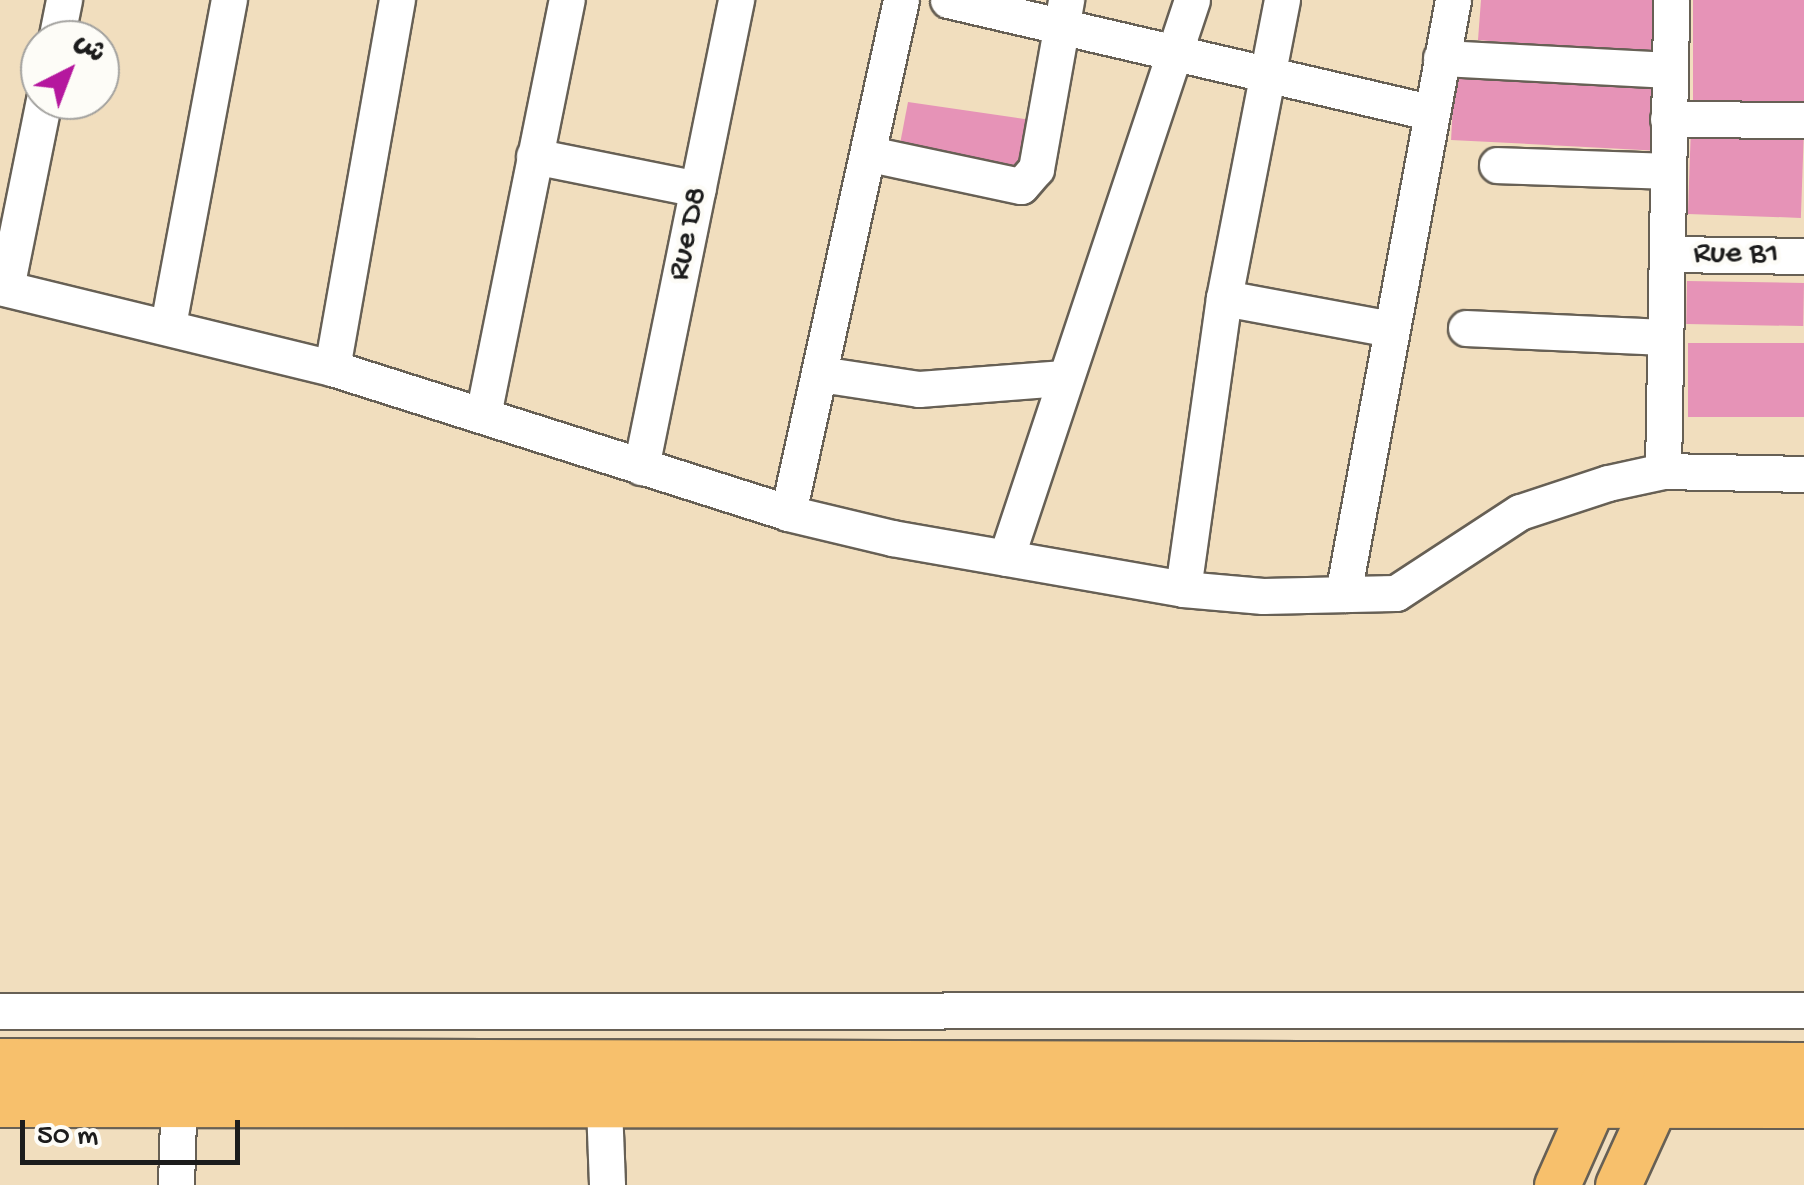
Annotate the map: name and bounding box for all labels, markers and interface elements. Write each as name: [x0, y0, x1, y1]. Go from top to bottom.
north arrow: [20, 20, 120, 120]
text: ش: [67, 26, 112, 71]
street label: Rue D8: [660, 184, 718, 284]
street label: Rue B1: [1693, 235, 1779, 275]
scale bar: [25, 1100, 245, 1162]
text: 50 m: [37, 1120, 98, 1155]

